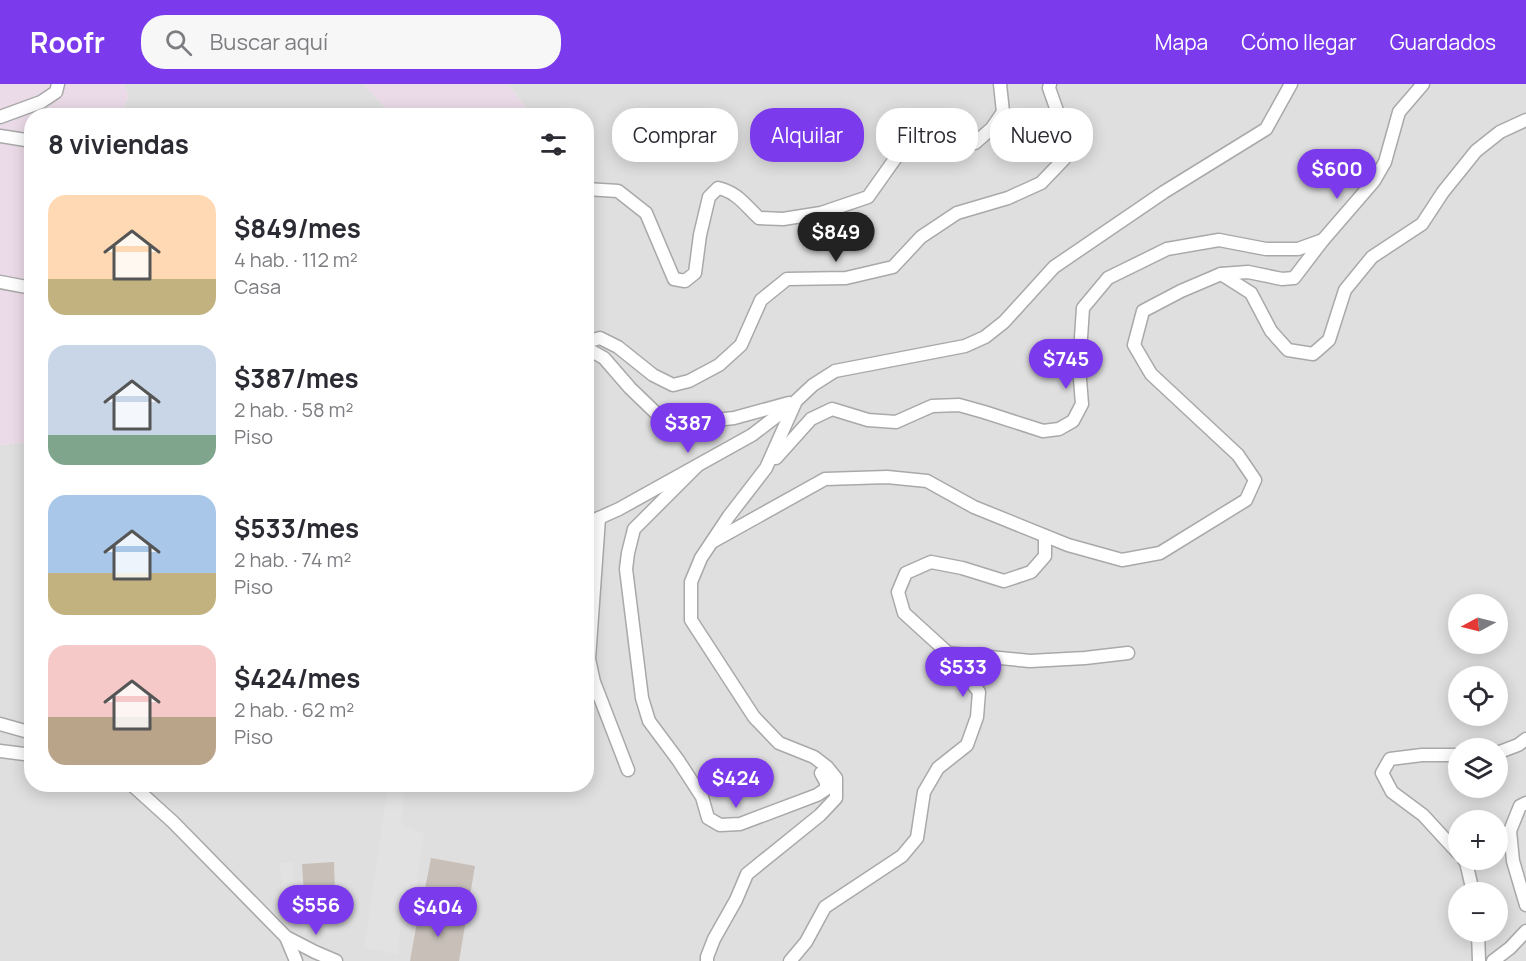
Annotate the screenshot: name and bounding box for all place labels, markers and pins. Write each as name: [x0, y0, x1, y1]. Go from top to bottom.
pin: $600: [1301, 149, 1373, 200]
pin: $849: [800, 212, 872, 263]
pin: $745: [1030, 339, 1102, 390]
pin: $387: [652, 403, 724, 454]
pin: $533: [927, 647, 999, 698]
pin: $424: [700, 758, 772, 809]
pin: $556: [280, 885, 352, 936]
pin: $404: [402, 887, 474, 938]

